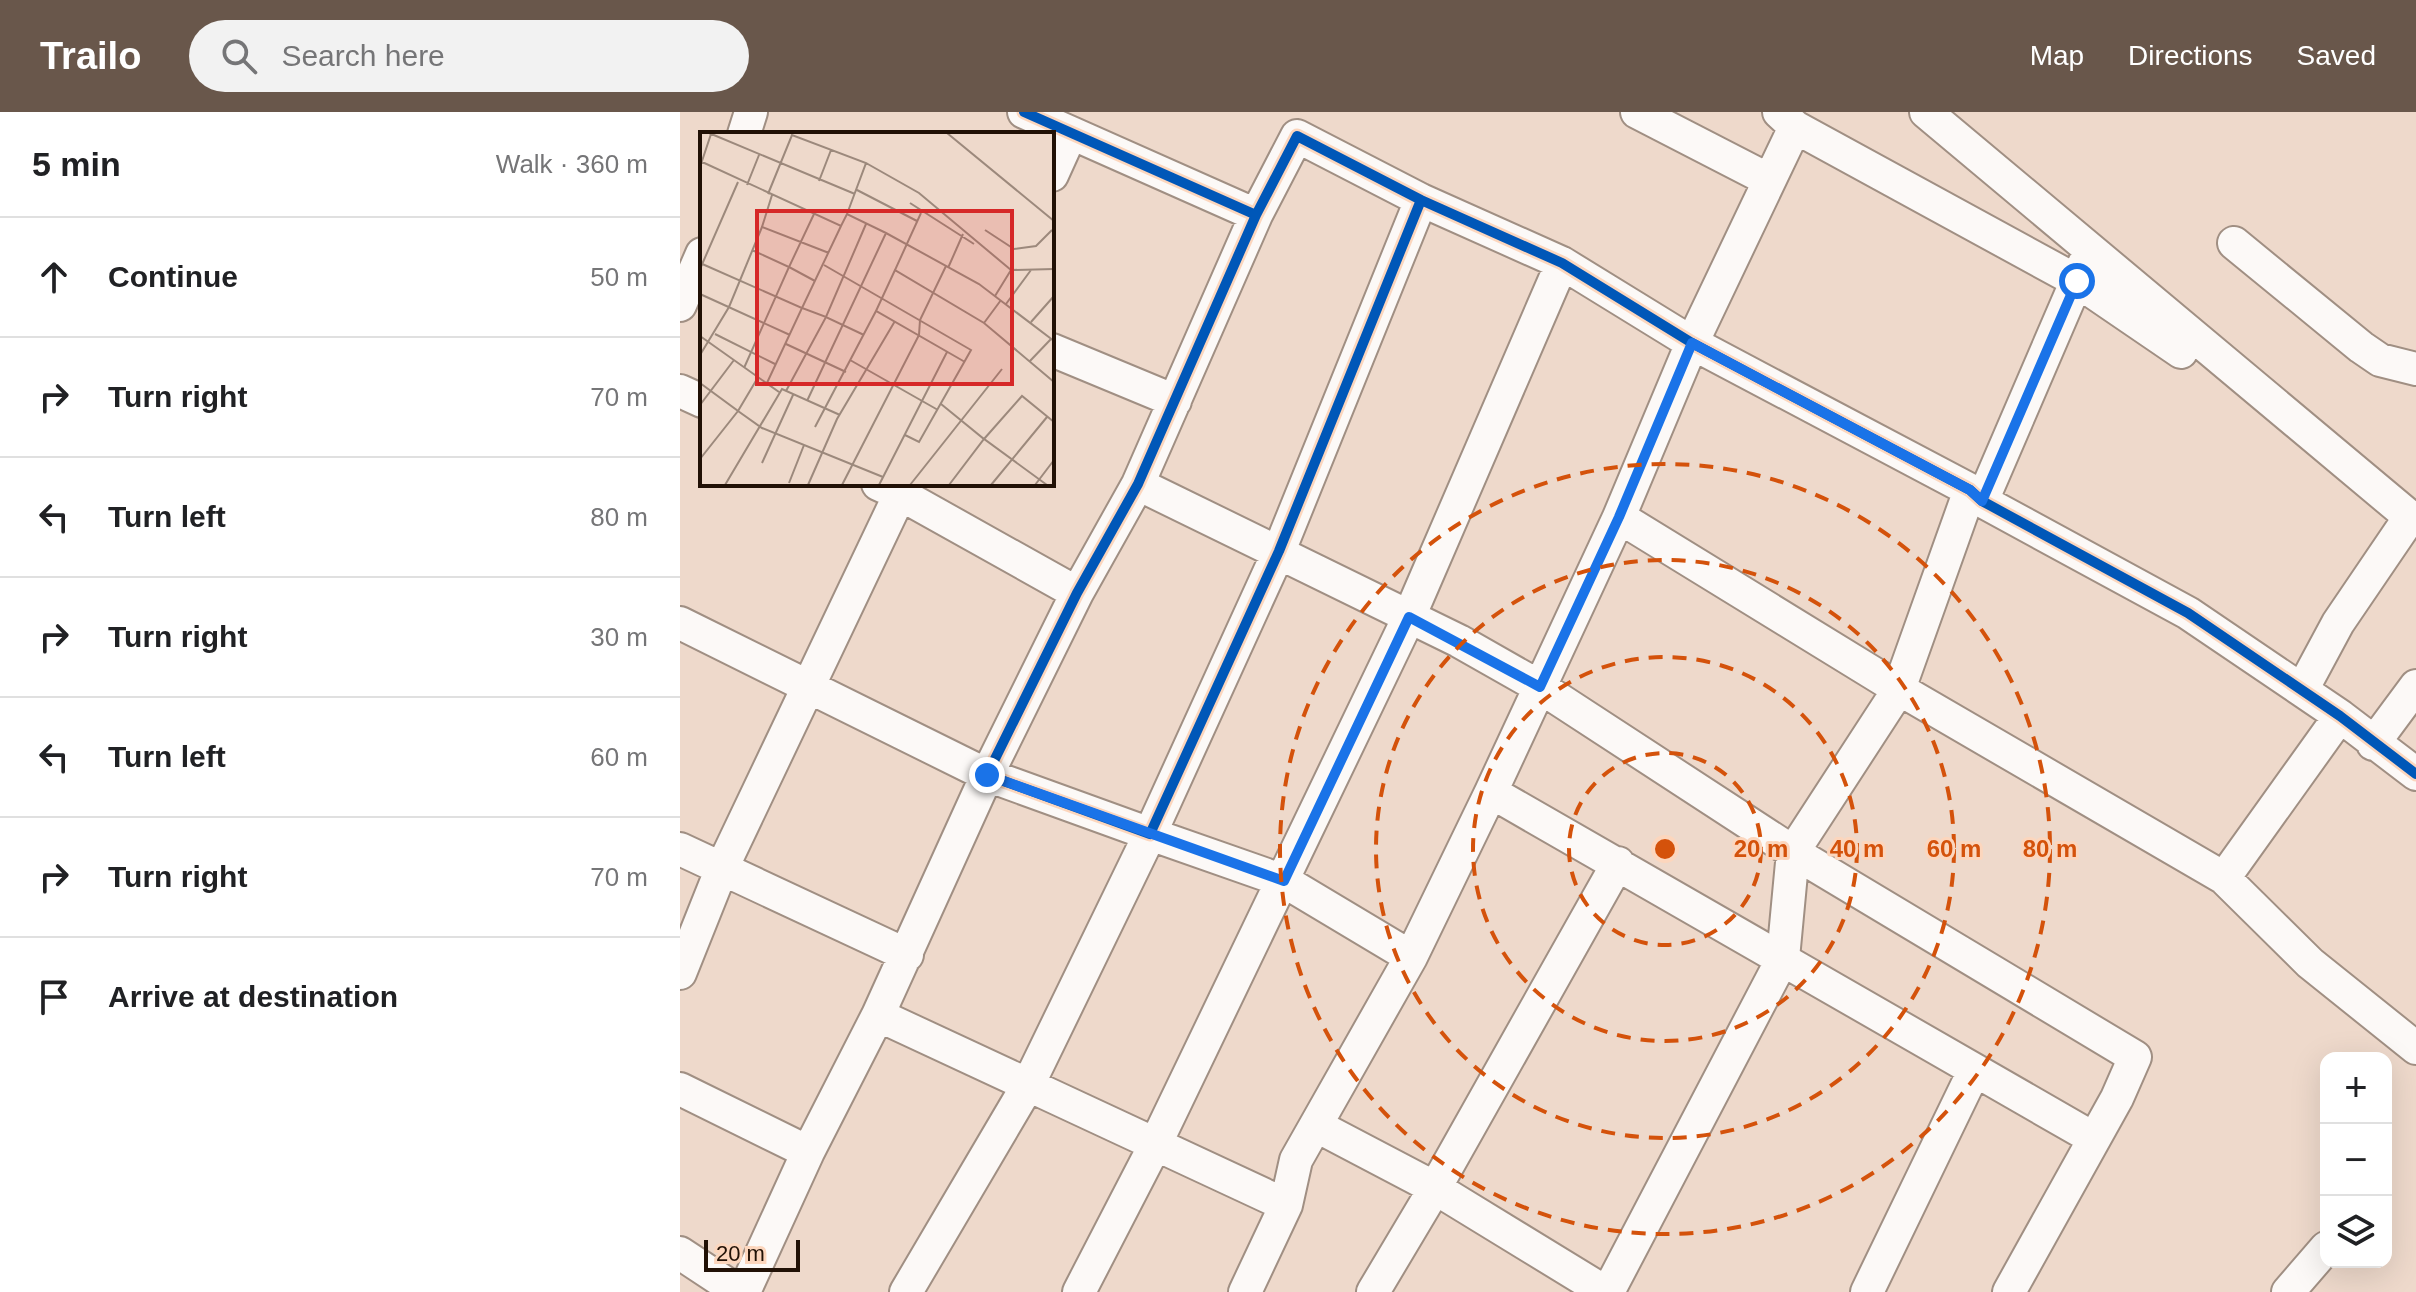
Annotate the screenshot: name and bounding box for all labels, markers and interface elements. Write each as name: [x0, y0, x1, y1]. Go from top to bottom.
search box: [189, 20, 749, 92]
icon: search: [217, 34, 261, 78]
text: Trailo: [40, 35, 141, 77]
text: Search here: [281, 39, 445, 72]
text: Map: [2030, 40, 2084, 71]
text: Directions: [2128, 40, 2253, 71]
text: Saved: [2297, 40, 2376, 71]
inset map: [700, 132, 1054, 486]
text: 5 min: [32, 145, 121, 183]
text: Walk · 360 m: [496, 149, 648, 179]
icon: ahead: [32, 255, 76, 299]
text: Continue: [108, 260, 238, 293]
text: 50 m: [590, 262, 648, 292]
route start: [2059, 263, 2095, 299]
icon: right: [32, 375, 76, 419]
text: Turn right: [108, 380, 247, 413]
text: 70 m: [590, 382, 648, 412]
icon: left: [32, 495, 76, 539]
text: Turn left: [108, 500, 226, 533]
text: 80 m: [590, 502, 648, 532]
icon: right: [32, 615, 76, 659]
text: Turn right: [108, 620, 247, 653]
text: 30 m: [590, 622, 648, 652]
icon: left: [32, 735, 76, 779]
text: Turn left: [108, 740, 226, 773]
text: 60 m: [590, 742, 648, 772]
route end: [969, 757, 1005, 793]
centre of rings: [1651, 835, 1679, 863]
text: 20 m: [1734, 835, 1788, 862]
text: 40 m: [1830, 835, 1884, 862]
text: 60 m: [1927, 835, 1981, 862]
text: 80 m: [2023, 835, 2077, 862]
icon: right: [32, 855, 76, 899]
text: Turn right: [108, 860, 247, 893]
text: 70 m: [590, 862, 648, 892]
icon: arrive: [32, 975, 76, 1019]
text: Arrive at destination: [108, 980, 398, 1013]
map controls: [2320, 1052, 2392, 1268]
button: +: [2320, 1052, 2392, 1124]
button: −: [2320, 1124, 2392, 1196]
button: layers: [2320, 1196, 2392, 1268]
scale bar: [704, 1236, 800, 1272]
text: 20 m: [716, 1241, 765, 1266]

